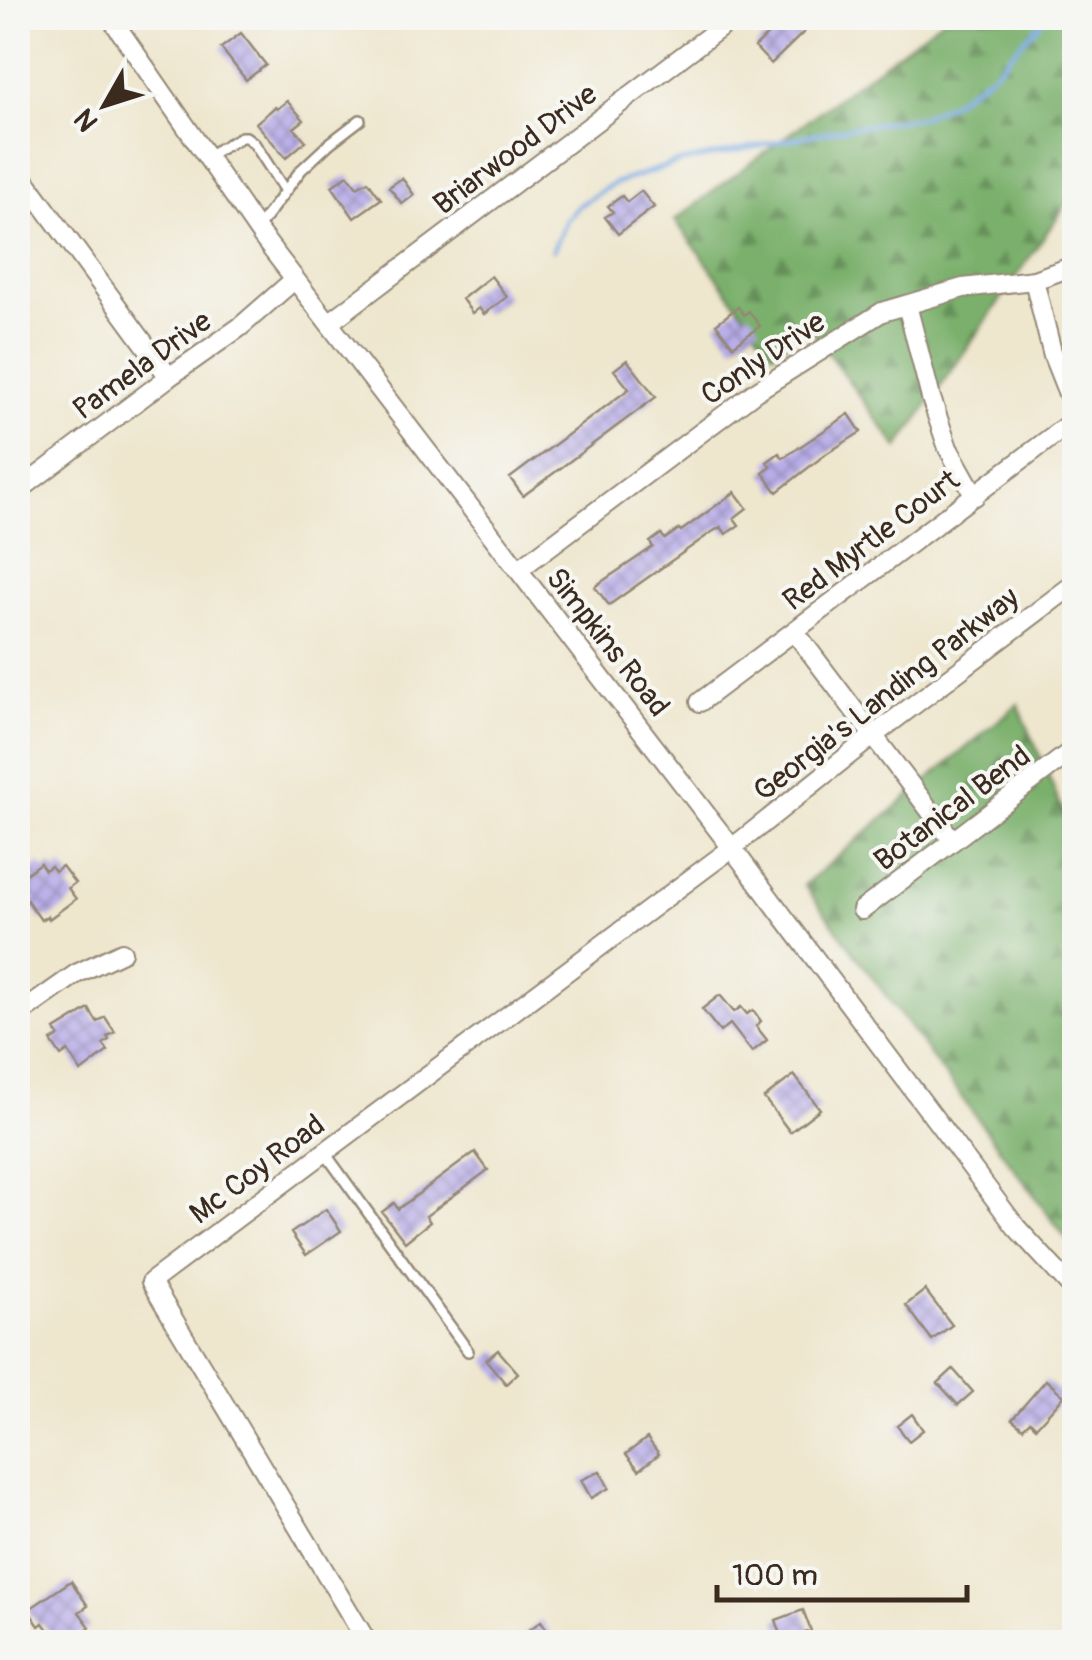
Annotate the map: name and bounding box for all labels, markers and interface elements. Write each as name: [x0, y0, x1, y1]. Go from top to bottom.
north arrow: [55, 55, 155, 155]
street label: Briarwood Drive: [426, 76, 605, 223]
text: N: [67, 101, 106, 138]
street label: Pamela Drive: [66, 303, 219, 428]
street label: Conly Drive: [694, 303, 833, 413]
street label: Red Myrtle Court: [776, 461, 968, 619]
street label: Simpkins Road: [538, 560, 677, 724]
street label: Georgia's Landing Parkway: [746, 579, 1027, 809]
street label: Botanical Bend: [867, 738, 1038, 879]
street label: Mc Coy Road: [183, 1107, 332, 1232]
scale bar: [717, 1540, 967, 1602]
text: 100 m: [732, 1557, 818, 1594]

